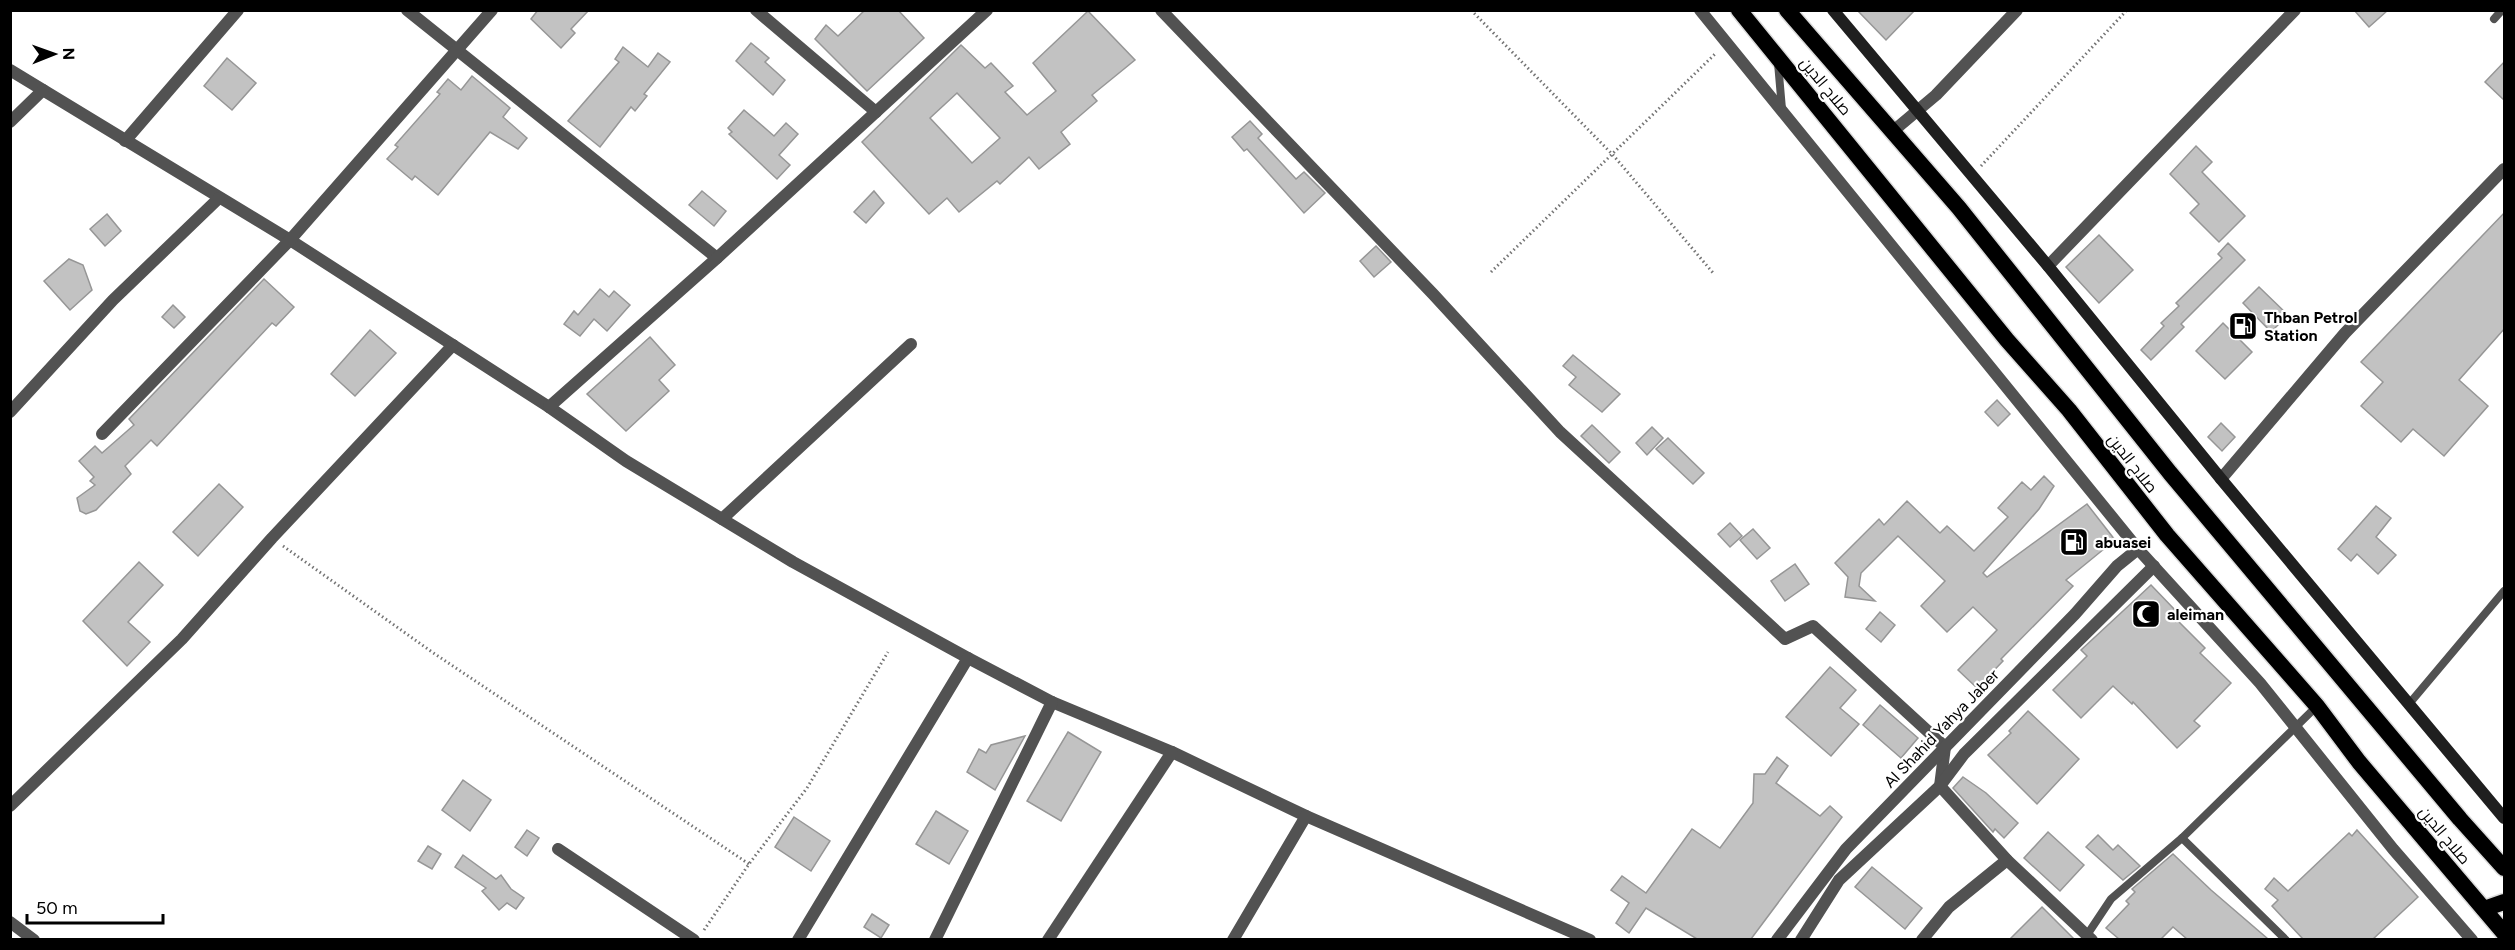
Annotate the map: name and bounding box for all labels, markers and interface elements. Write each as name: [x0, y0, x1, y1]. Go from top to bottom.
north arrow: [24, 24, 84, 84]
text: N: [59, 47, 78, 60]
street label: صلاح الدين: [1794, 53, 1855, 120]
place label: Thban Petrol Station: [2264, 308, 2358, 345]
fuel station icon: Thban Petrol Station: [2227, 310, 2259, 342]
street label: صلاح الدين: [2102, 430, 2162, 498]
fuel station icon: abuasei: [2058, 526, 2090, 558]
place label: abuasei: [2095, 533, 2151, 552]
mosque icon: aleiman: [2130, 598, 2162, 630]
place label: aleiman: [2167, 605, 2224, 624]
street label: Al Shahid Yahya Jaber: [1880, 665, 2003, 791]
street label: صلاح الدين: [2413, 802, 2474, 869]
scale bar: [27, 887, 164, 925]
text: 50 m: [36, 897, 78, 919]

